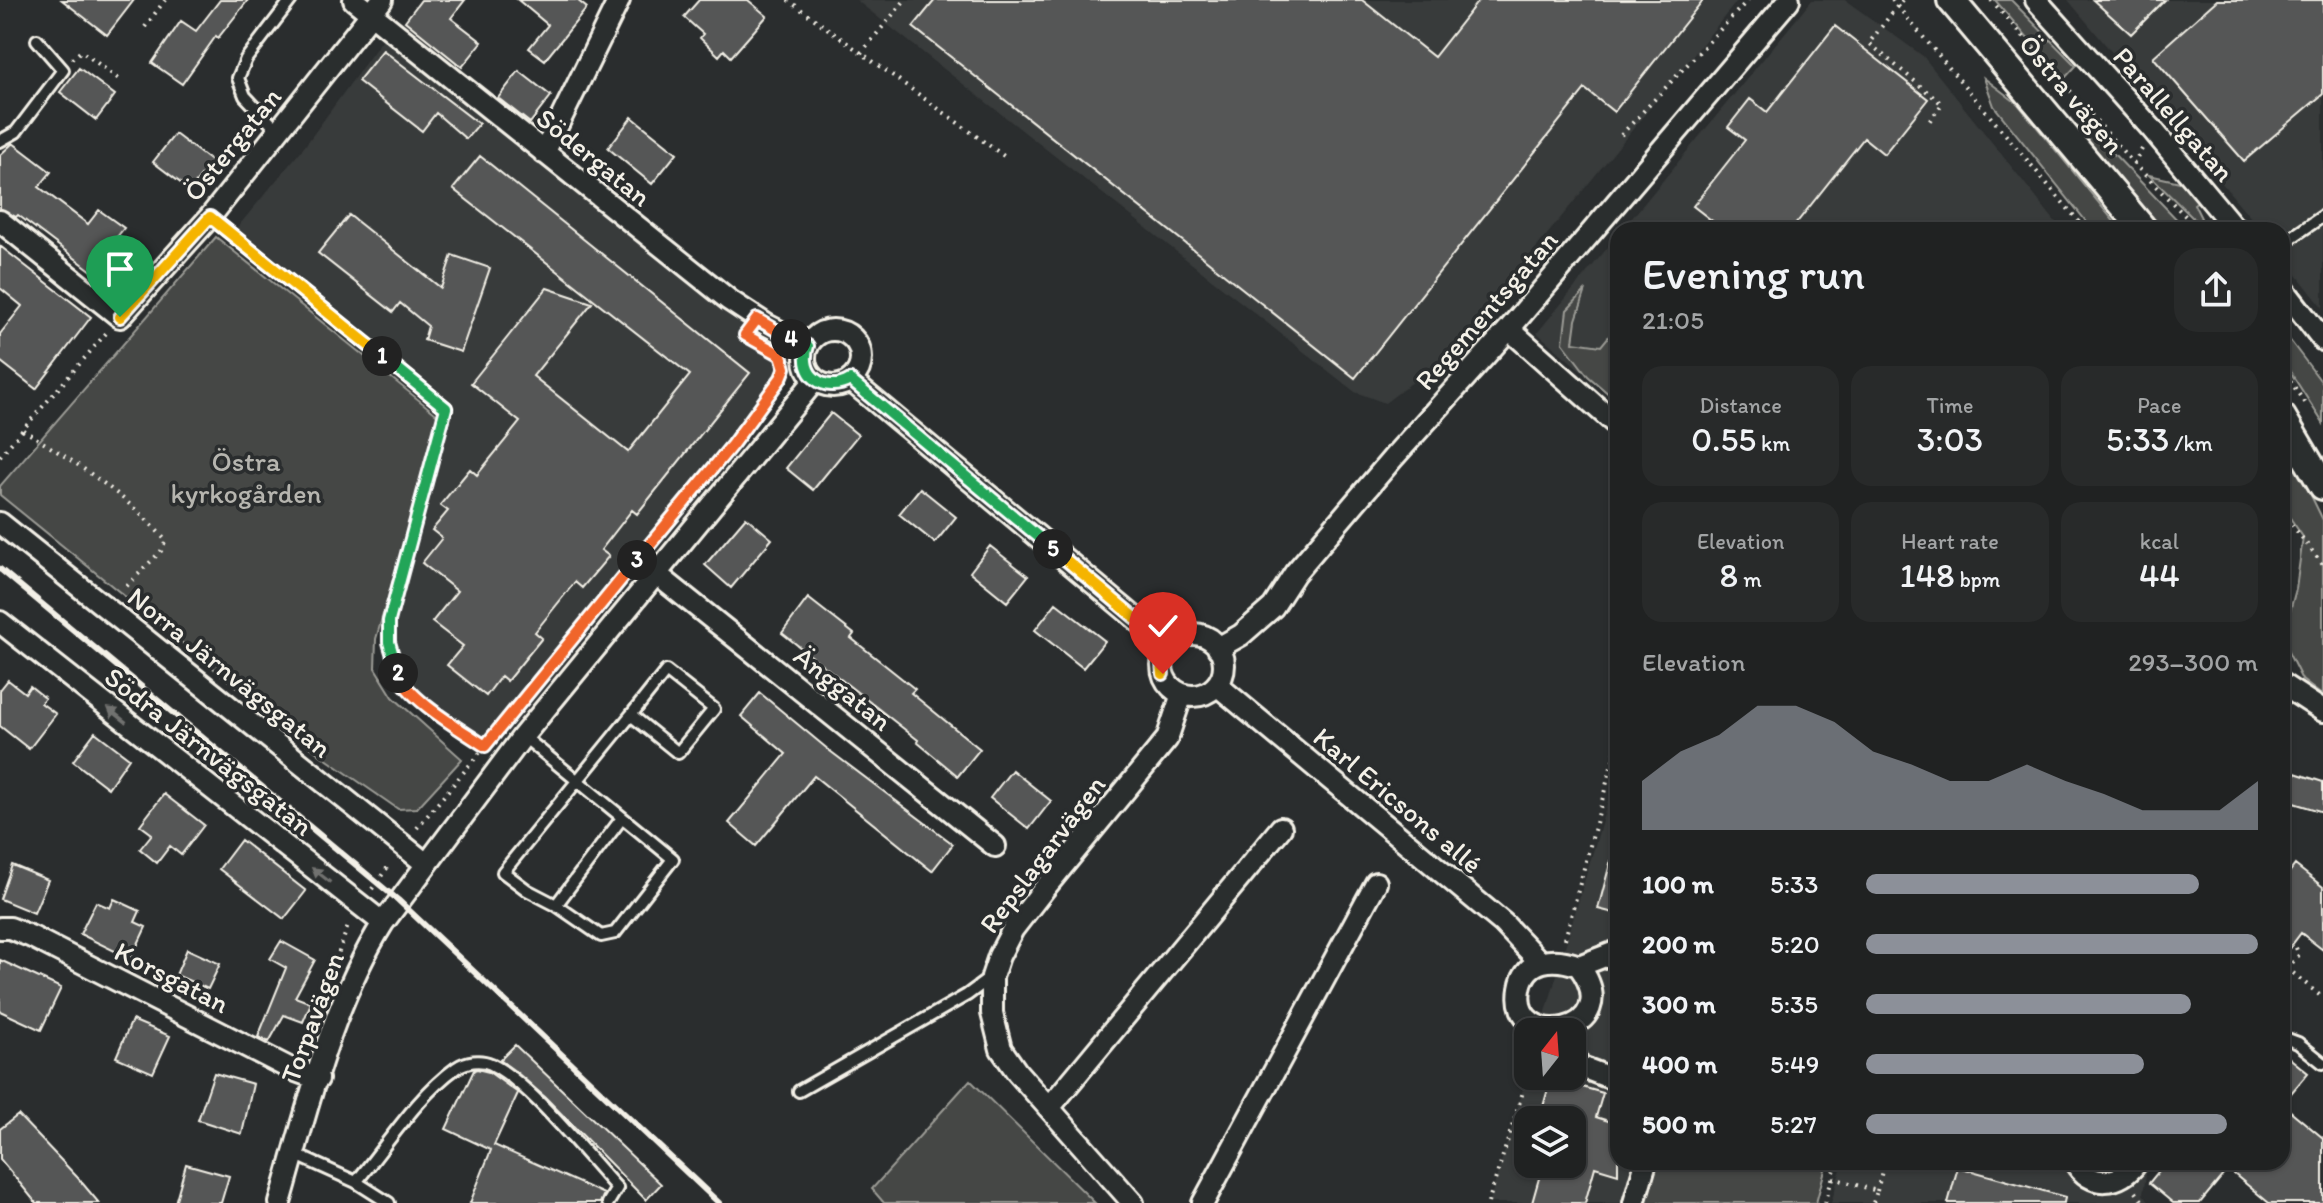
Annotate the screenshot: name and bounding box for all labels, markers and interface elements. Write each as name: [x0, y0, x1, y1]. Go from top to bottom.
street label: Östra vägen: [2012, 27, 2132, 161]
street label: Parallellgatan: [2106, 40, 2242, 189]
street label: Östergatan: [176, 80, 288, 208]
street label: Södergatan: [530, 101, 658, 213]
street label: Regementsgatan: [1407, 223, 1565, 397]
pin: [86, 235, 154, 317]
icon: arrive: [98, 247, 142, 291]
text: Evening run: [1642, 247, 1865, 300]
button: share: [2174, 248, 2258, 332]
text: 21:05: [1642, 304, 1704, 336]
pin: 4: [771, 319, 811, 359]
text: 4: [784, 325, 798, 352]
pin: 1: [362, 336, 402, 376]
text: 1: [377, 342, 387, 369]
text: Distance: [1699, 392, 1782, 419]
text: Time: [1927, 392, 1973, 419]
text: Pace: [2137, 392, 2181, 419]
text: 0.55: [1691, 419, 1756, 460]
text: 3:03: [1917, 419, 1983, 460]
text: 5:33: [2106, 419, 2169, 460]
text: km: [1756, 430, 1790, 457]
text: /km: [2169, 430, 2213, 457]
park label: Östra kyrkogården: [171, 444, 322, 510]
text: Elevation: [1697, 528, 1784, 555]
text: Heart rate: [1901, 528, 1999, 555]
text: kcal: [2140, 528, 2179, 555]
pin: 5: [1033, 529, 1073, 569]
text: 5: [1047, 535, 1059, 562]
pin: 3: [617, 540, 657, 580]
text: 3: [631, 546, 643, 573]
text: 8: [1720, 555, 1738, 596]
text: 148: [1900, 555, 1955, 596]
text: 44: [2139, 555, 2180, 596]
text: m: [1738, 566, 1762, 593]
text: bpm: [1955, 566, 2000, 593]
street label: Norra Järnvägsgatan: [121, 579, 339, 765]
pin: [1129, 592, 1197, 674]
icon: check: [1141, 604, 1185, 648]
street label: Änggatan: [787, 638, 899, 738]
text: Elevation: [1642, 646, 1745, 678]
text: 293–300 m: [2128, 646, 2258, 678]
pin: 2: [378, 653, 418, 693]
street label: Södra Järnvägsgatan: [98, 659, 320, 843]
text: 2: [392, 659, 404, 686]
one-way arrow: [107, 707, 127, 723]
street label: Karl Ericsons allé: [1307, 720, 1489, 880]
street label: Repslagarvägen: [972, 768, 1112, 940]
one-way arrow: [311, 868, 331, 884]
text: 100 m: [1642, 868, 1714, 900]
text: 5:33: [1770, 868, 1818, 900]
text: 200 m: [1642, 928, 1715, 960]
text: 5:20: [1770, 928, 1820, 960]
street label: Korsgatan: [109, 934, 235, 1020]
street label: Torpavägen: [273, 947, 351, 1087]
text: 300 m: [1642, 988, 1716, 1020]
text: 5:35: [1770, 988, 1818, 1020]
north arrow: [1514, 1018, 1586, 1090]
map controls: [1514, 1018, 1586, 1178]
text: 400 m: [1642, 1048, 1717, 1080]
text: 5:49: [1770, 1048, 1819, 1080]
button: layers: [1514, 1106, 1586, 1178]
text: 500 m: [1642, 1108, 1715, 1140]
text: 5:27: [1770, 1108, 1817, 1140]

